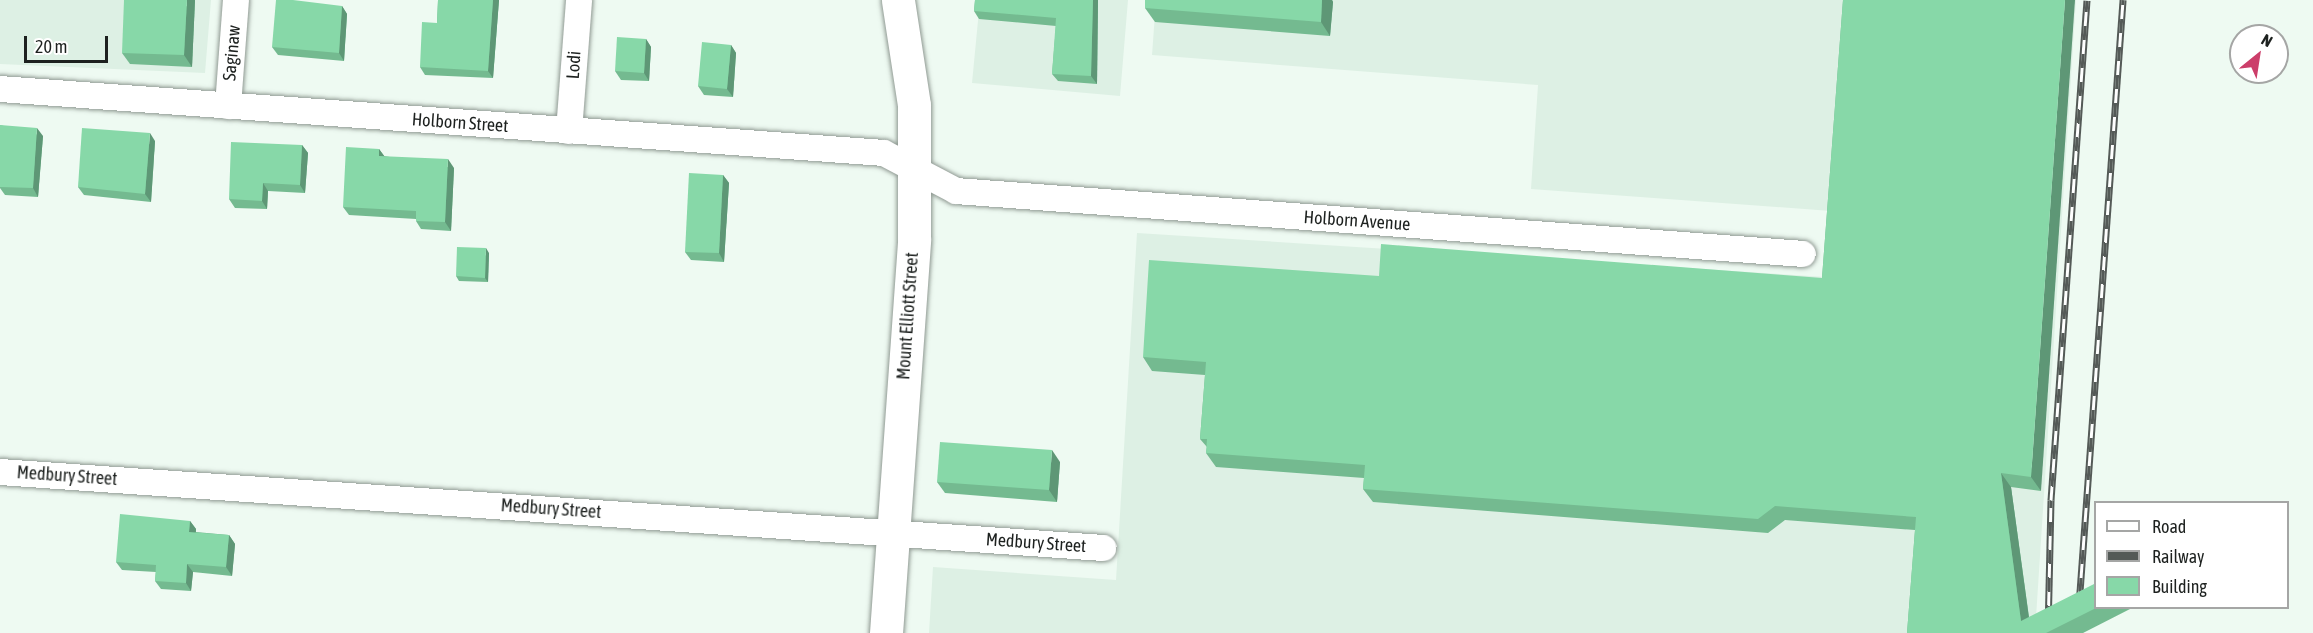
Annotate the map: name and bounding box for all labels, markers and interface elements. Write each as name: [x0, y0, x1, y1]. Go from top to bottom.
scale bar: [27, 24, 111, 62]
street label: Saginaw: [219, 24, 245, 82]
north arrow: [2229, 24, 2289, 84]
text: N: [2258, 30, 2276, 50]
text: 20 m: [35, 36, 67, 57]
street label: Lodi: [562, 50, 586, 80]
street label: Holborn Street: [411, 109, 509, 137]
street label: Holborn Avenue: [1303, 206, 1411, 236]
street label: Mount Elliott Street: [893, 252, 923, 380]
street label: Medbury Street: [16, 462, 118, 490]
street label: Medbury Street: [500, 495, 602, 523]
legend: [2094, 501, 2289, 609]
text: Road: [2152, 516, 2186, 537]
street label: Medbury Street: [985, 529, 1087, 557]
text: Railway: [2152, 546, 2204, 567]
text: Building: [2152, 576, 2207, 597]

